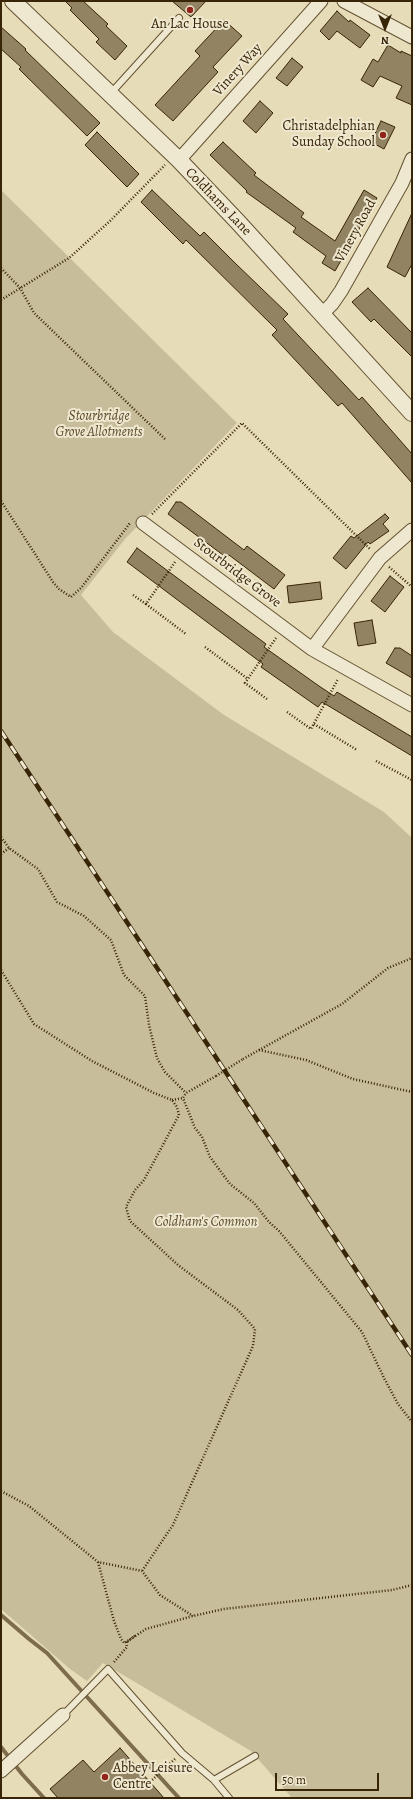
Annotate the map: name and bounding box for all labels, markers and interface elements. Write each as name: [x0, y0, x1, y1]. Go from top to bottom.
marker: An Lac House: [185, 5, 195, 15]
north arrow: [365, 8, 405, 48]
place label: An Lac House: [151, 17, 229, 33]
text: N: [381, 33, 389, 48]
street label: Vinery Way: [210, 40, 266, 100]
place label: Christadelphian Sunday School: [282, 119, 375, 152]
marker: Christadelphian Sunday School: [378, 130, 388, 140]
street label: Coldhams Lane: [181, 165, 255, 239]
street label: Vinery Road: [332, 196, 380, 266]
park label: Stourbridge Grove Allotments: [55, 409, 143, 442]
street label: Stourbridge Grove: [190, 535, 284, 611]
park label: Coldham's Common: [155, 1215, 257, 1231]
place label: Abbey Leisure Centre: [113, 1761, 192, 1794]
scale bar: [277, 1765, 381, 1791]
marker: Abbey Leisure Centre: [100, 1772, 110, 1782]
text: 50 m: [282, 1772, 306, 1788]

